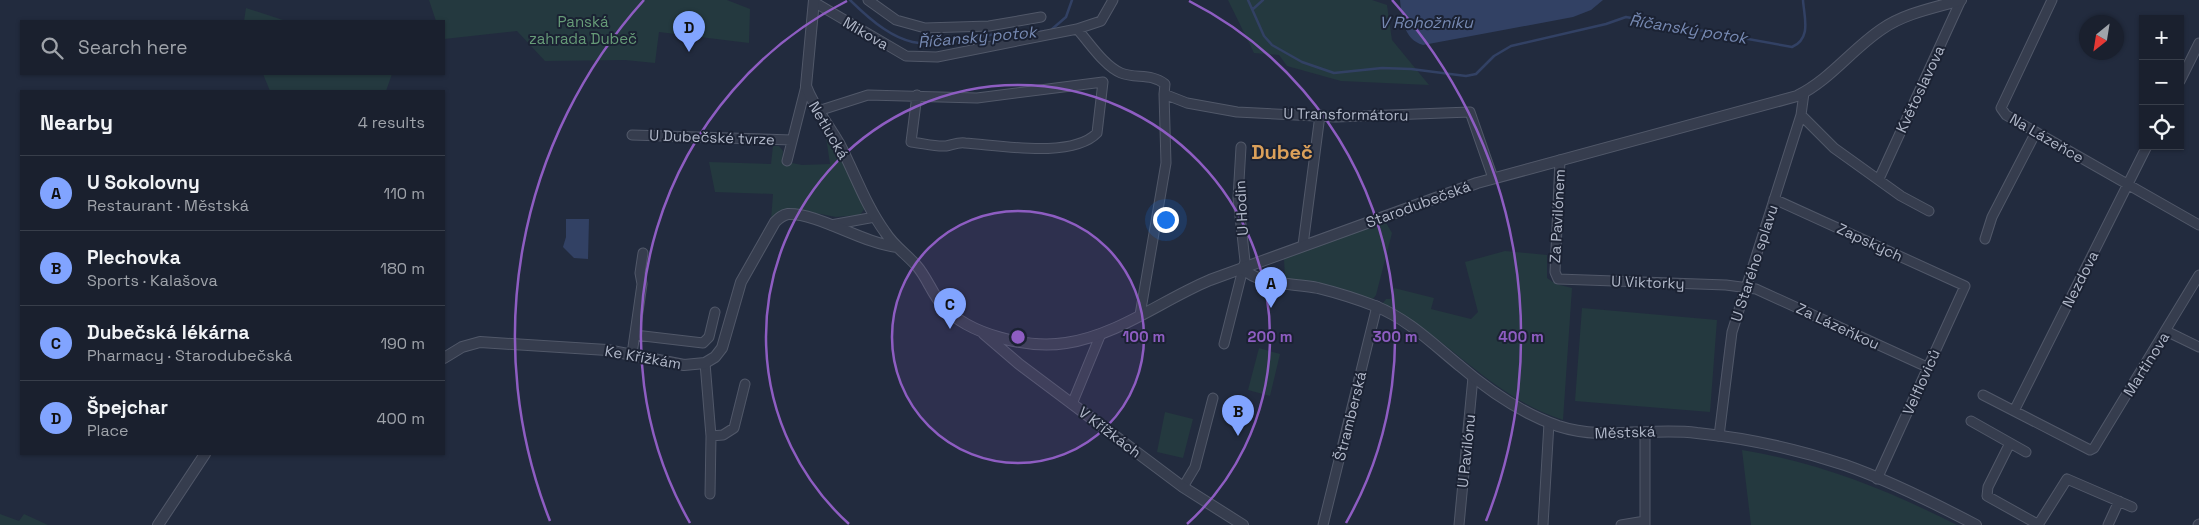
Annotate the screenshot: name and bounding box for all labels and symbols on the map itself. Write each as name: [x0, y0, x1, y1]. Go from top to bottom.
water label: Říčanský potok: [1628, 9, 1751, 49]
pin: D: [673, 11, 705, 52]
park label: Panská zahrada Dubeč: [529, 12, 637, 48]
street label: Mikova: [840, 12, 893, 54]
water label: V Rohožníku: [1379, 12, 1474, 33]
north arrow: [2079, 15, 2124, 60]
water label: Říčanský potok: [917, 21, 1040, 53]
street label: Květoslavova: [1892, 42, 1949, 136]
street label: Netlucká: [805, 98, 853, 163]
street label: U Transformátoru: [1283, 103, 1409, 125]
street label: Na Lázeňce: [2006, 109, 2088, 167]
street label: U Dubečské tvrze: [649, 125, 775, 149]
district label: Dubeč: [1251, 139, 1313, 165]
street label: Za Pavilónem: [1545, 169, 1569, 263]
street label: Starodubečská: [1363, 176, 1473, 232]
street label: U Hodin: [1230, 180, 1252, 236]
street label: U Starého splavu: [1726, 202, 1782, 324]
your location: [1153, 207, 1179, 233]
street label: Zapských: [1834, 219, 1906, 265]
street label: Nezdova: [2058, 247, 2103, 311]
pin: A: [1255, 267, 1287, 308]
street label: U Viktorky: [1611, 271, 1685, 293]
pin: C: [934, 288, 966, 329]
street label: Za Lázeňkou: [1793, 298, 1883, 354]
text: 100 m: [1123, 327, 1165, 346]
text: 200 m: [1248, 327, 1292, 346]
text: 300 m: [1372, 327, 1418, 346]
text: 400 m: [1498, 327, 1544, 346]
centre of rings: [1009, 328, 1027, 346]
street label: Martinova: [2119, 328, 2173, 400]
street label: Ke Křížkám: [603, 341, 683, 373]
street label: Velfloviců: [1898, 346, 1944, 418]
street label: Štramberská: [1330, 369, 1370, 463]
pin: B: [1222, 395, 1254, 436]
street label: V Křížkách: [1075, 402, 1145, 462]
street label: U Pavilónu: [1453, 413, 1479, 489]
street label: Městská: [1594, 421, 1656, 443]

